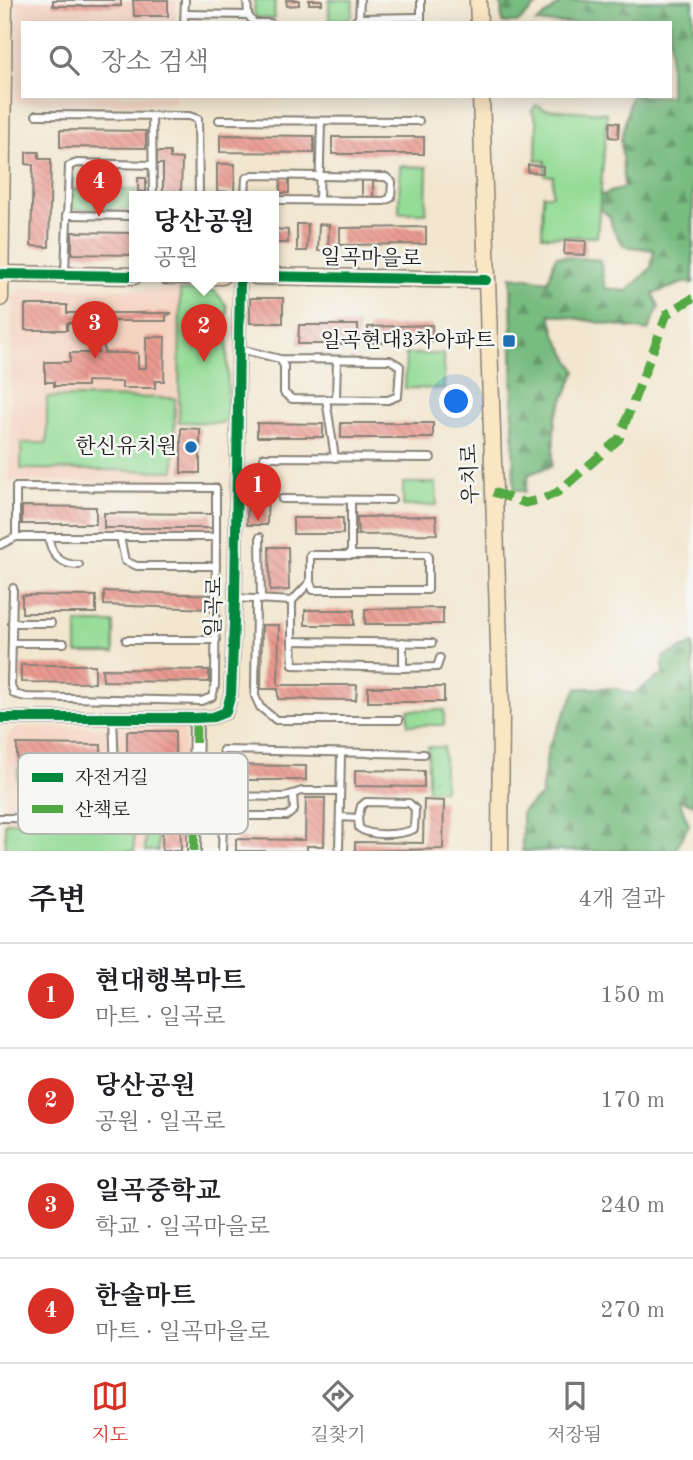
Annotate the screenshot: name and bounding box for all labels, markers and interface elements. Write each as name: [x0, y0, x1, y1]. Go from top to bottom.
search box: [21, 21, 672, 98]
icon: search: [45, 41, 83, 79]
text: 장소 검색: [101, 50, 209, 76]
pin: 4: [76, 159, 122, 217]
popup: [129, 191, 279, 282]
text: 당산공원: [154, 210, 254, 236]
street label: 일곡마을로: [320, 246, 422, 270]
text: 공원: [154, 247, 198, 270]
pin: 3: [72, 301, 118, 359]
pin: 2: [181, 304, 227, 362]
place label: 일곡현대3차아파트: [321, 329, 495, 352]
marker: 일곡현대3차아파트: [501, 333, 517, 349]
your location: [439, 384, 473, 418]
place label: 한신유치원: [76, 435, 177, 458]
marker: 한신유치원: [183, 439, 199, 455]
street label: 우치로: [457, 443, 483, 505]
pin: 1: [235, 463, 281, 521]
street label: 일곡로: [201, 576, 227, 638]
legend: [18, 753, 248, 834]
text: 자전거길: [75, 768, 148, 789]
text: 산책로: [75, 799, 130, 821]
text: 주변: [28, 886, 86, 916]
text: 4개 결과: [579, 888, 665, 911]
text: 현대행복마트: [95, 969, 246, 995]
text: 1: [44, 984, 58, 1007]
text: 150 m: [600, 984, 665, 1007]
text: 마트 · 일곡로: [95, 1006, 225, 1029]
text: 당산공원: [95, 1074, 195, 1100]
text: 2: [44, 1089, 58, 1112]
text: 170 m: [600, 1089, 665, 1112]
text: 공원 · 일곡로: [95, 1111, 225, 1134]
text: 일곡중학교: [95, 1179, 221, 1205]
text: 3: [44, 1194, 58, 1217]
text: 240 m: [600, 1194, 665, 1217]
text: 학교 · 일곡마을로: [95, 1216, 270, 1239]
text: 한솔마트: [95, 1284, 195, 1310]
text: 4: [44, 1299, 58, 1322]
text: 270 m: [600, 1299, 665, 1322]
text: 마트 · 일곡마을로: [95, 1321, 270, 1344]
tab: 지도: [91, 1377, 129, 1448]
tab: 길찾기: [310, 1377, 366, 1448]
tab: 저장됨: [547, 1377, 602, 1448]

